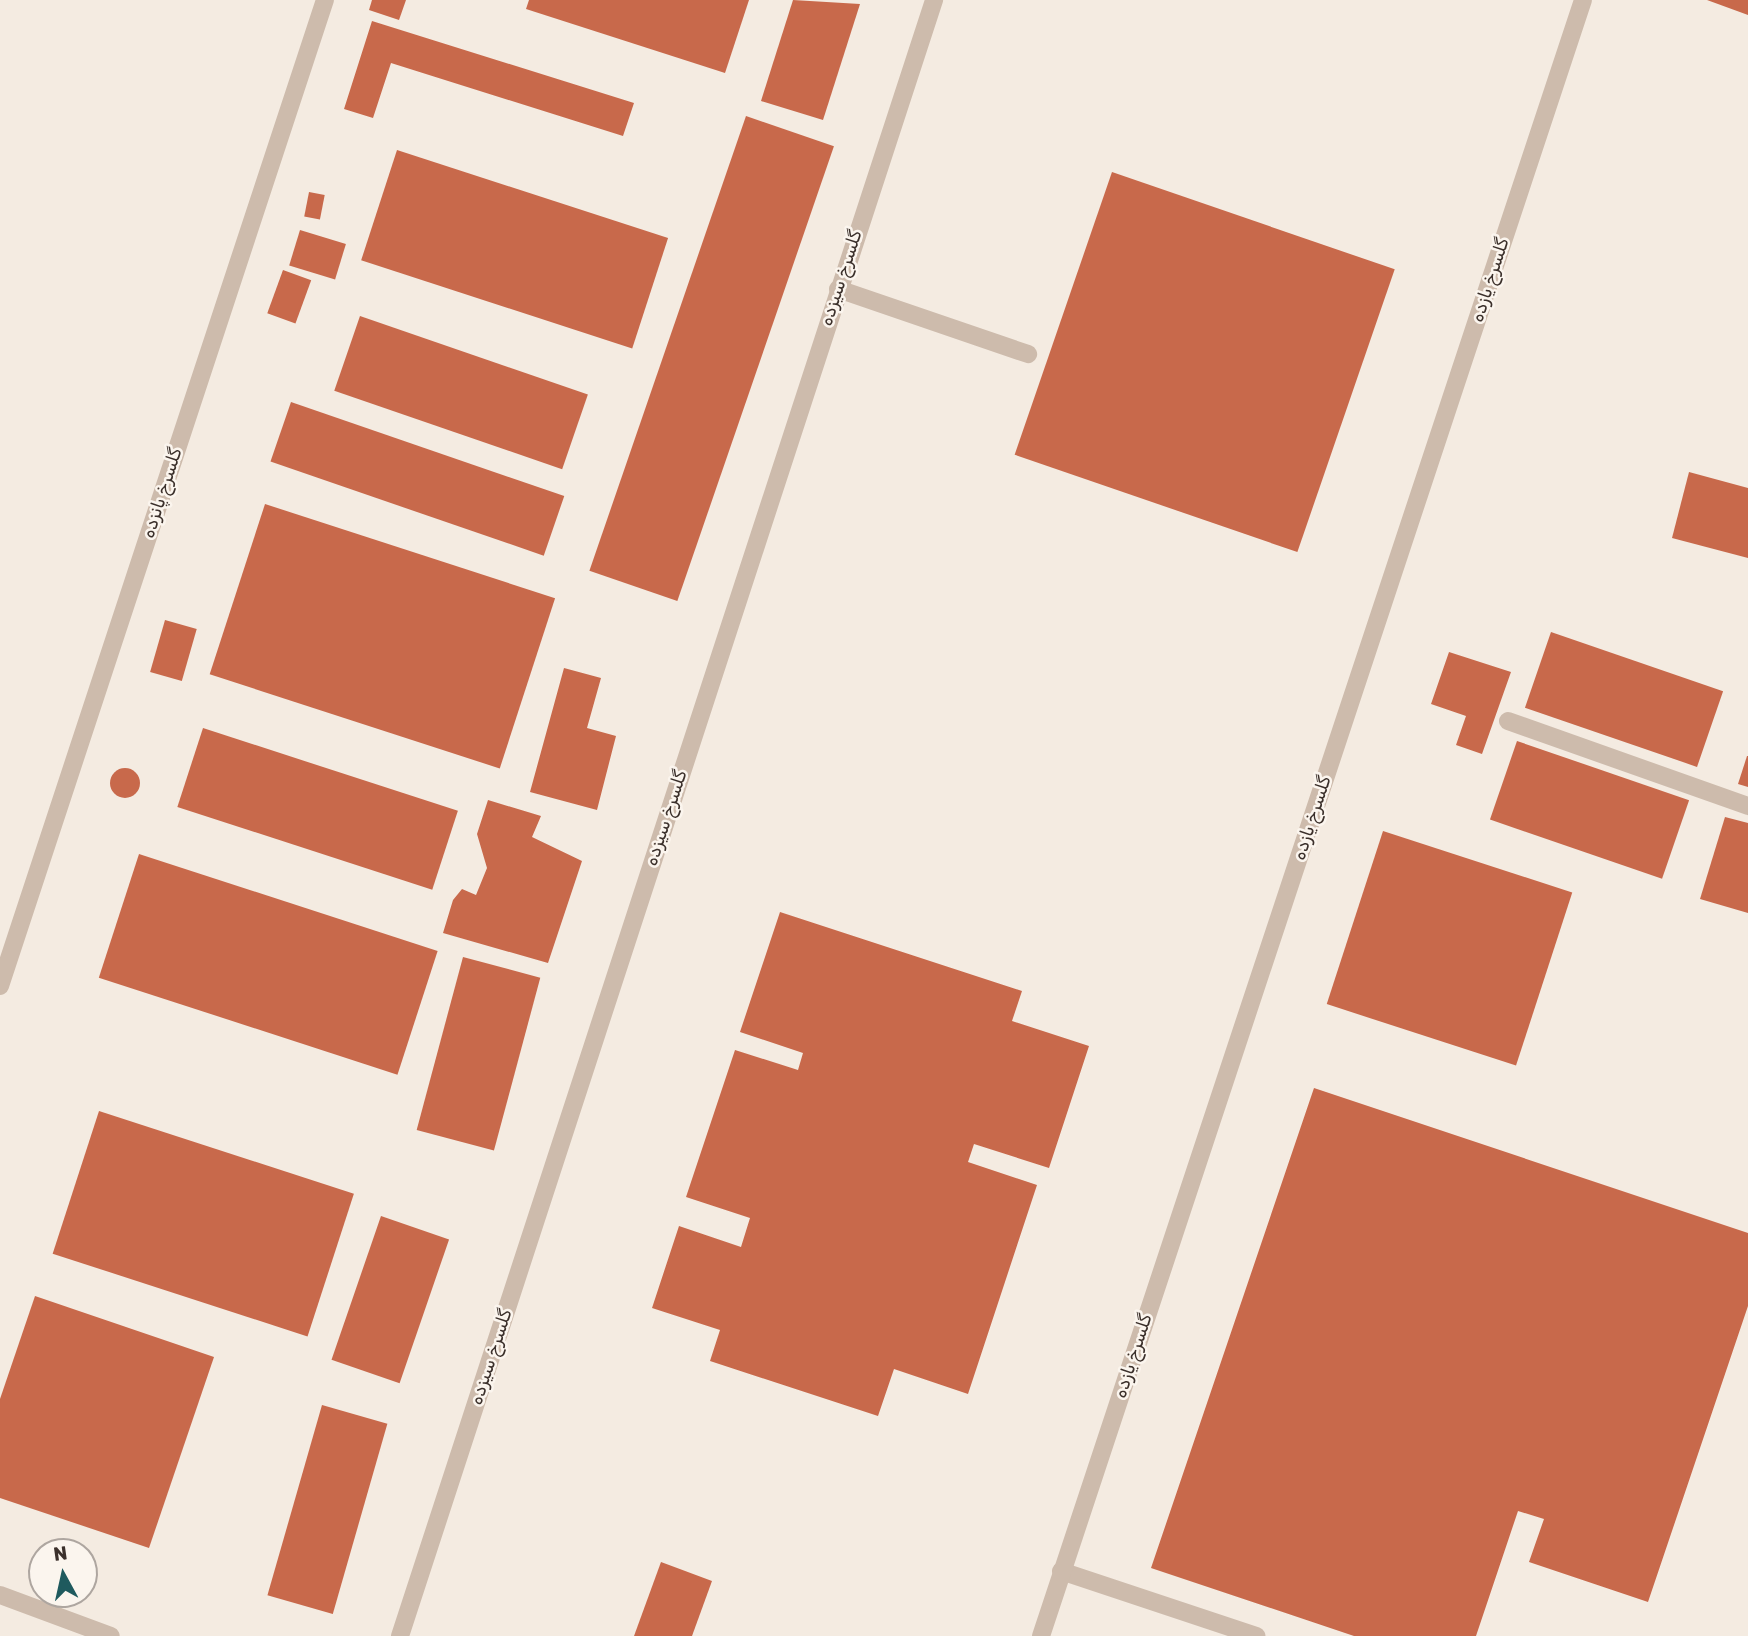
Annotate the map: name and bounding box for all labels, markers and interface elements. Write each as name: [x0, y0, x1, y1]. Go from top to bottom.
street label: گلسرخ سیزده: [815, 227, 867, 329]
street label: گلسرخ یازده: [1466, 235, 1514, 325]
street label: گلسرخ پانزده: [137, 445, 187, 541]
street label: گلسرخ سیزده: [640, 767, 692, 869]
street label: گلسرخ یازده: [1288, 773, 1336, 863]
street label: گلسرخ سیزده: [465, 1306, 517, 1408]
street label: گلسرخ یازده: [1109, 1311, 1157, 1401]
north arrow: [28, 1538, 98, 1608]
text: N: [52, 1541, 69, 1566]

